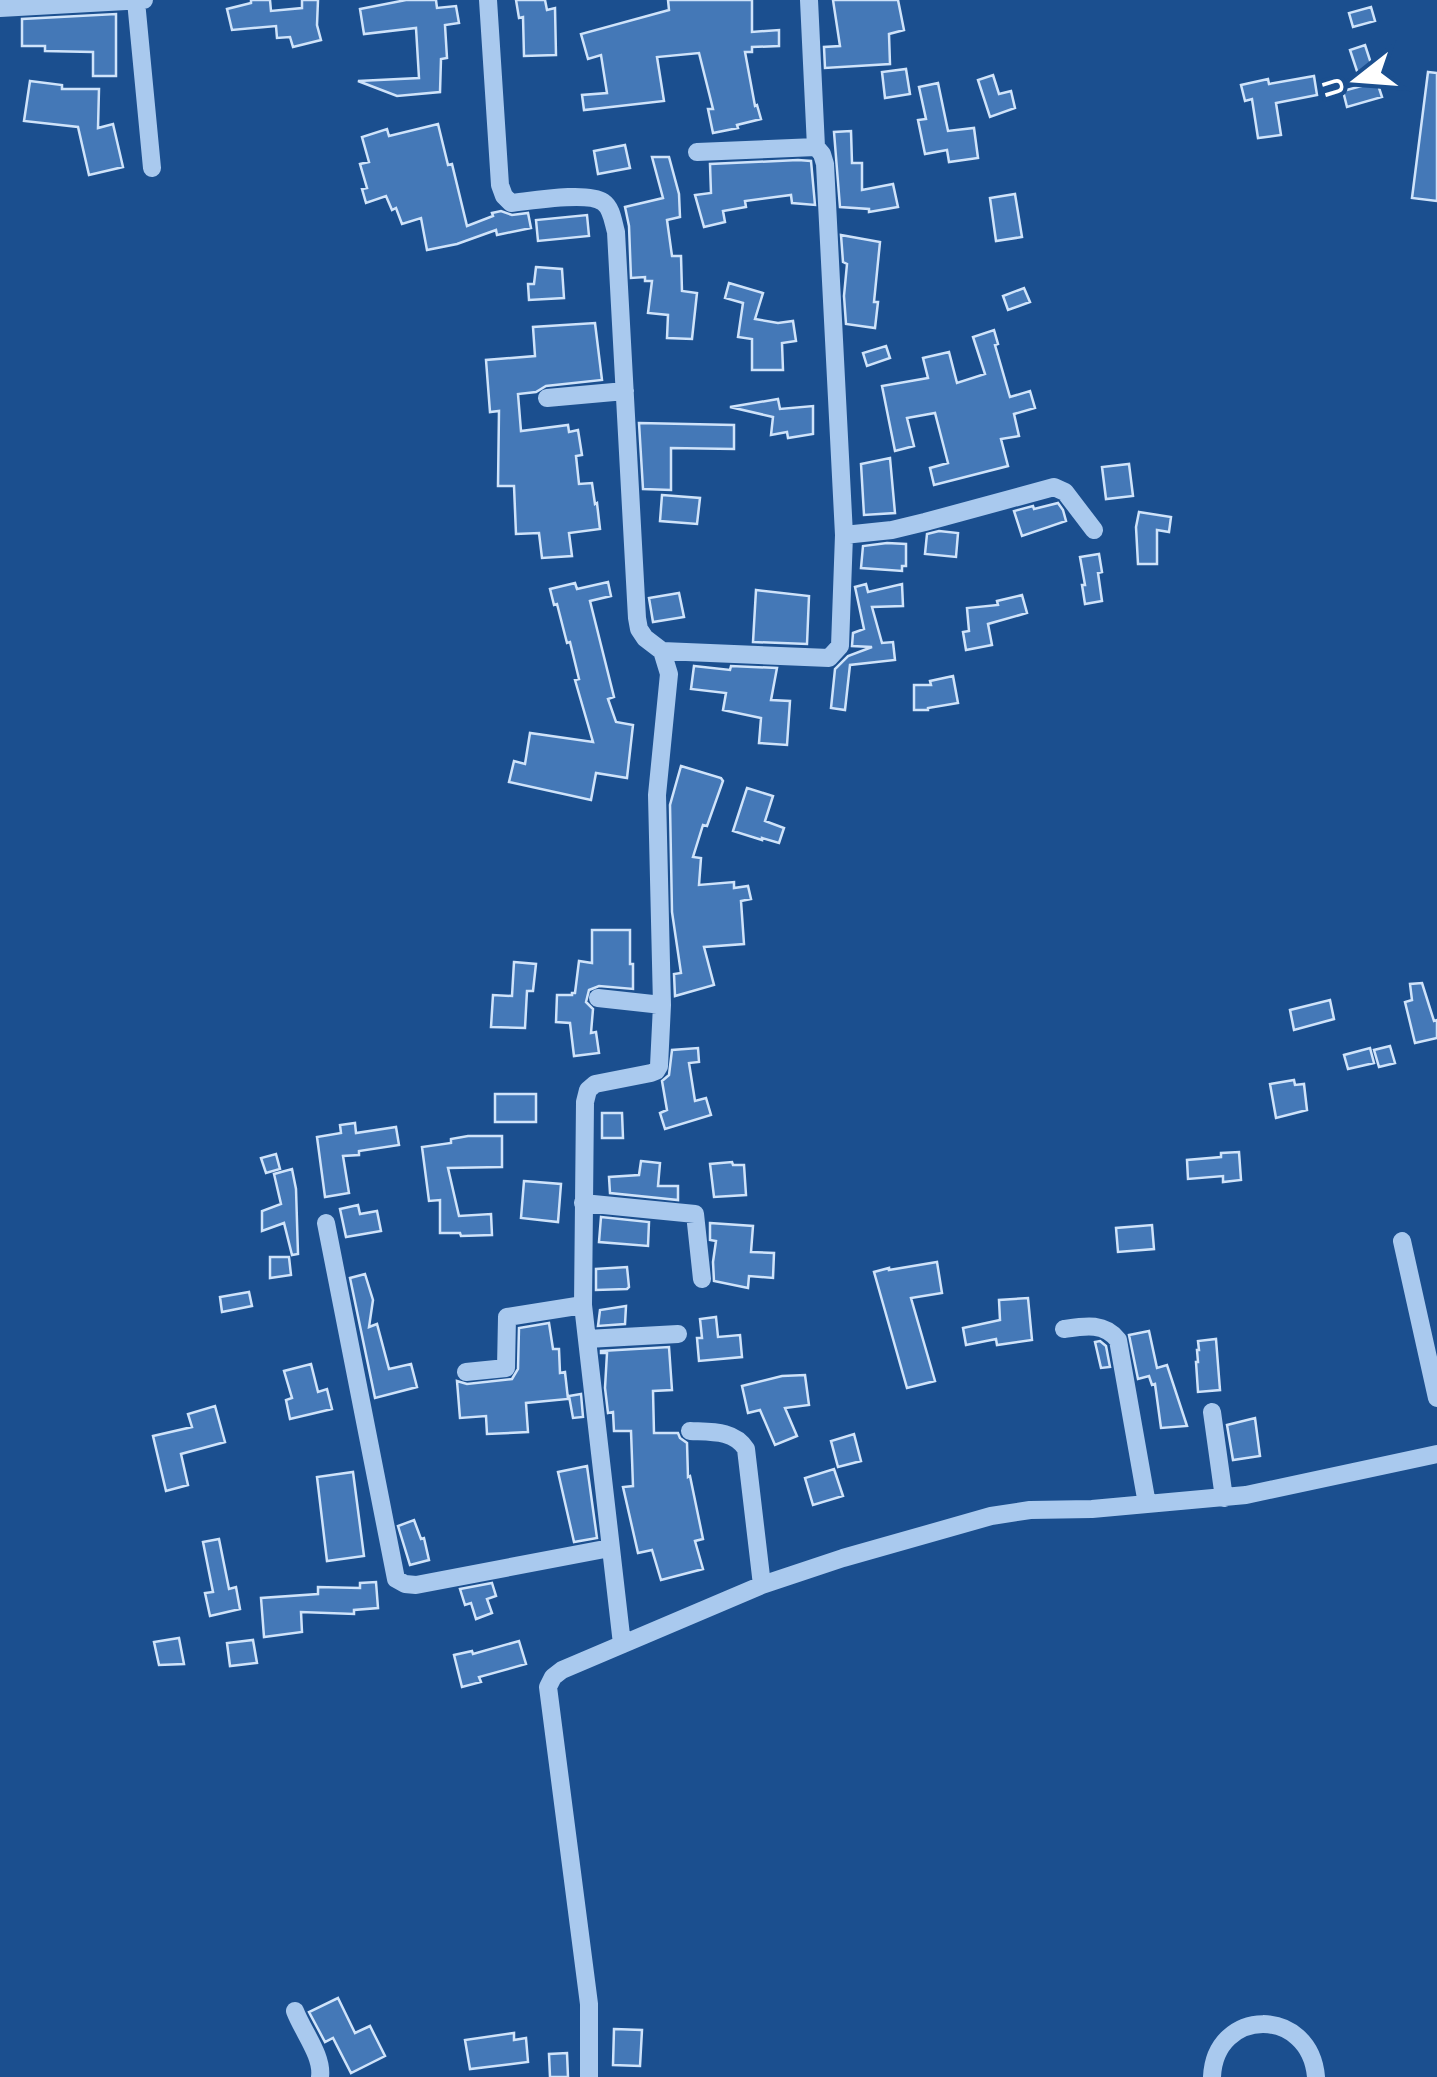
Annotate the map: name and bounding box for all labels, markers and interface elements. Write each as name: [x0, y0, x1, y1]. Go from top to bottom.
north arrow: [1307, 30, 1407, 130]
text: U: [1312, 74, 1353, 101]

